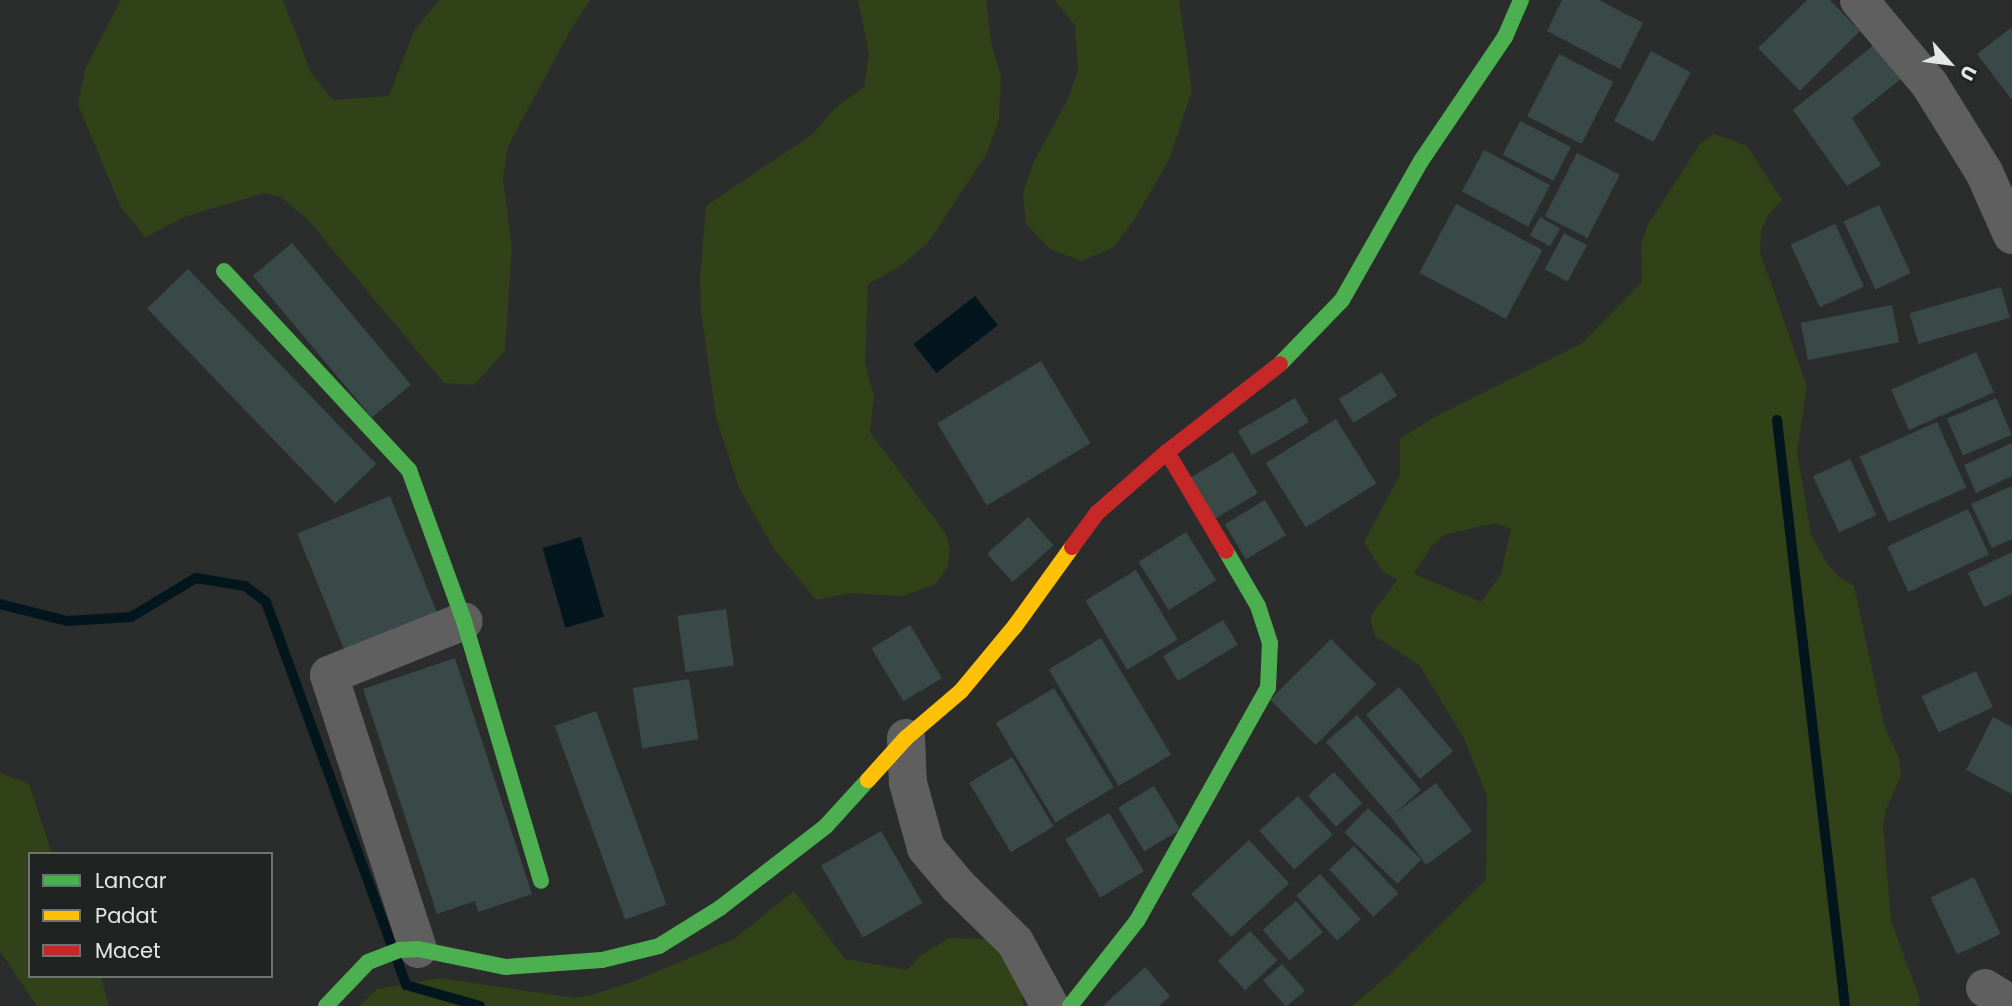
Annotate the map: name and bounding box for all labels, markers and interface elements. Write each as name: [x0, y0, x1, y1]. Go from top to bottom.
north arrow: [1914, 28, 1984, 98]
text: U: [1953, 61, 1983, 85]
legend: [28, 852, 273, 978]
text: Lancar: [95, 866, 166, 895]
text: Padat: [95, 901, 157, 930]
text: Macet: [95, 936, 161, 965]

